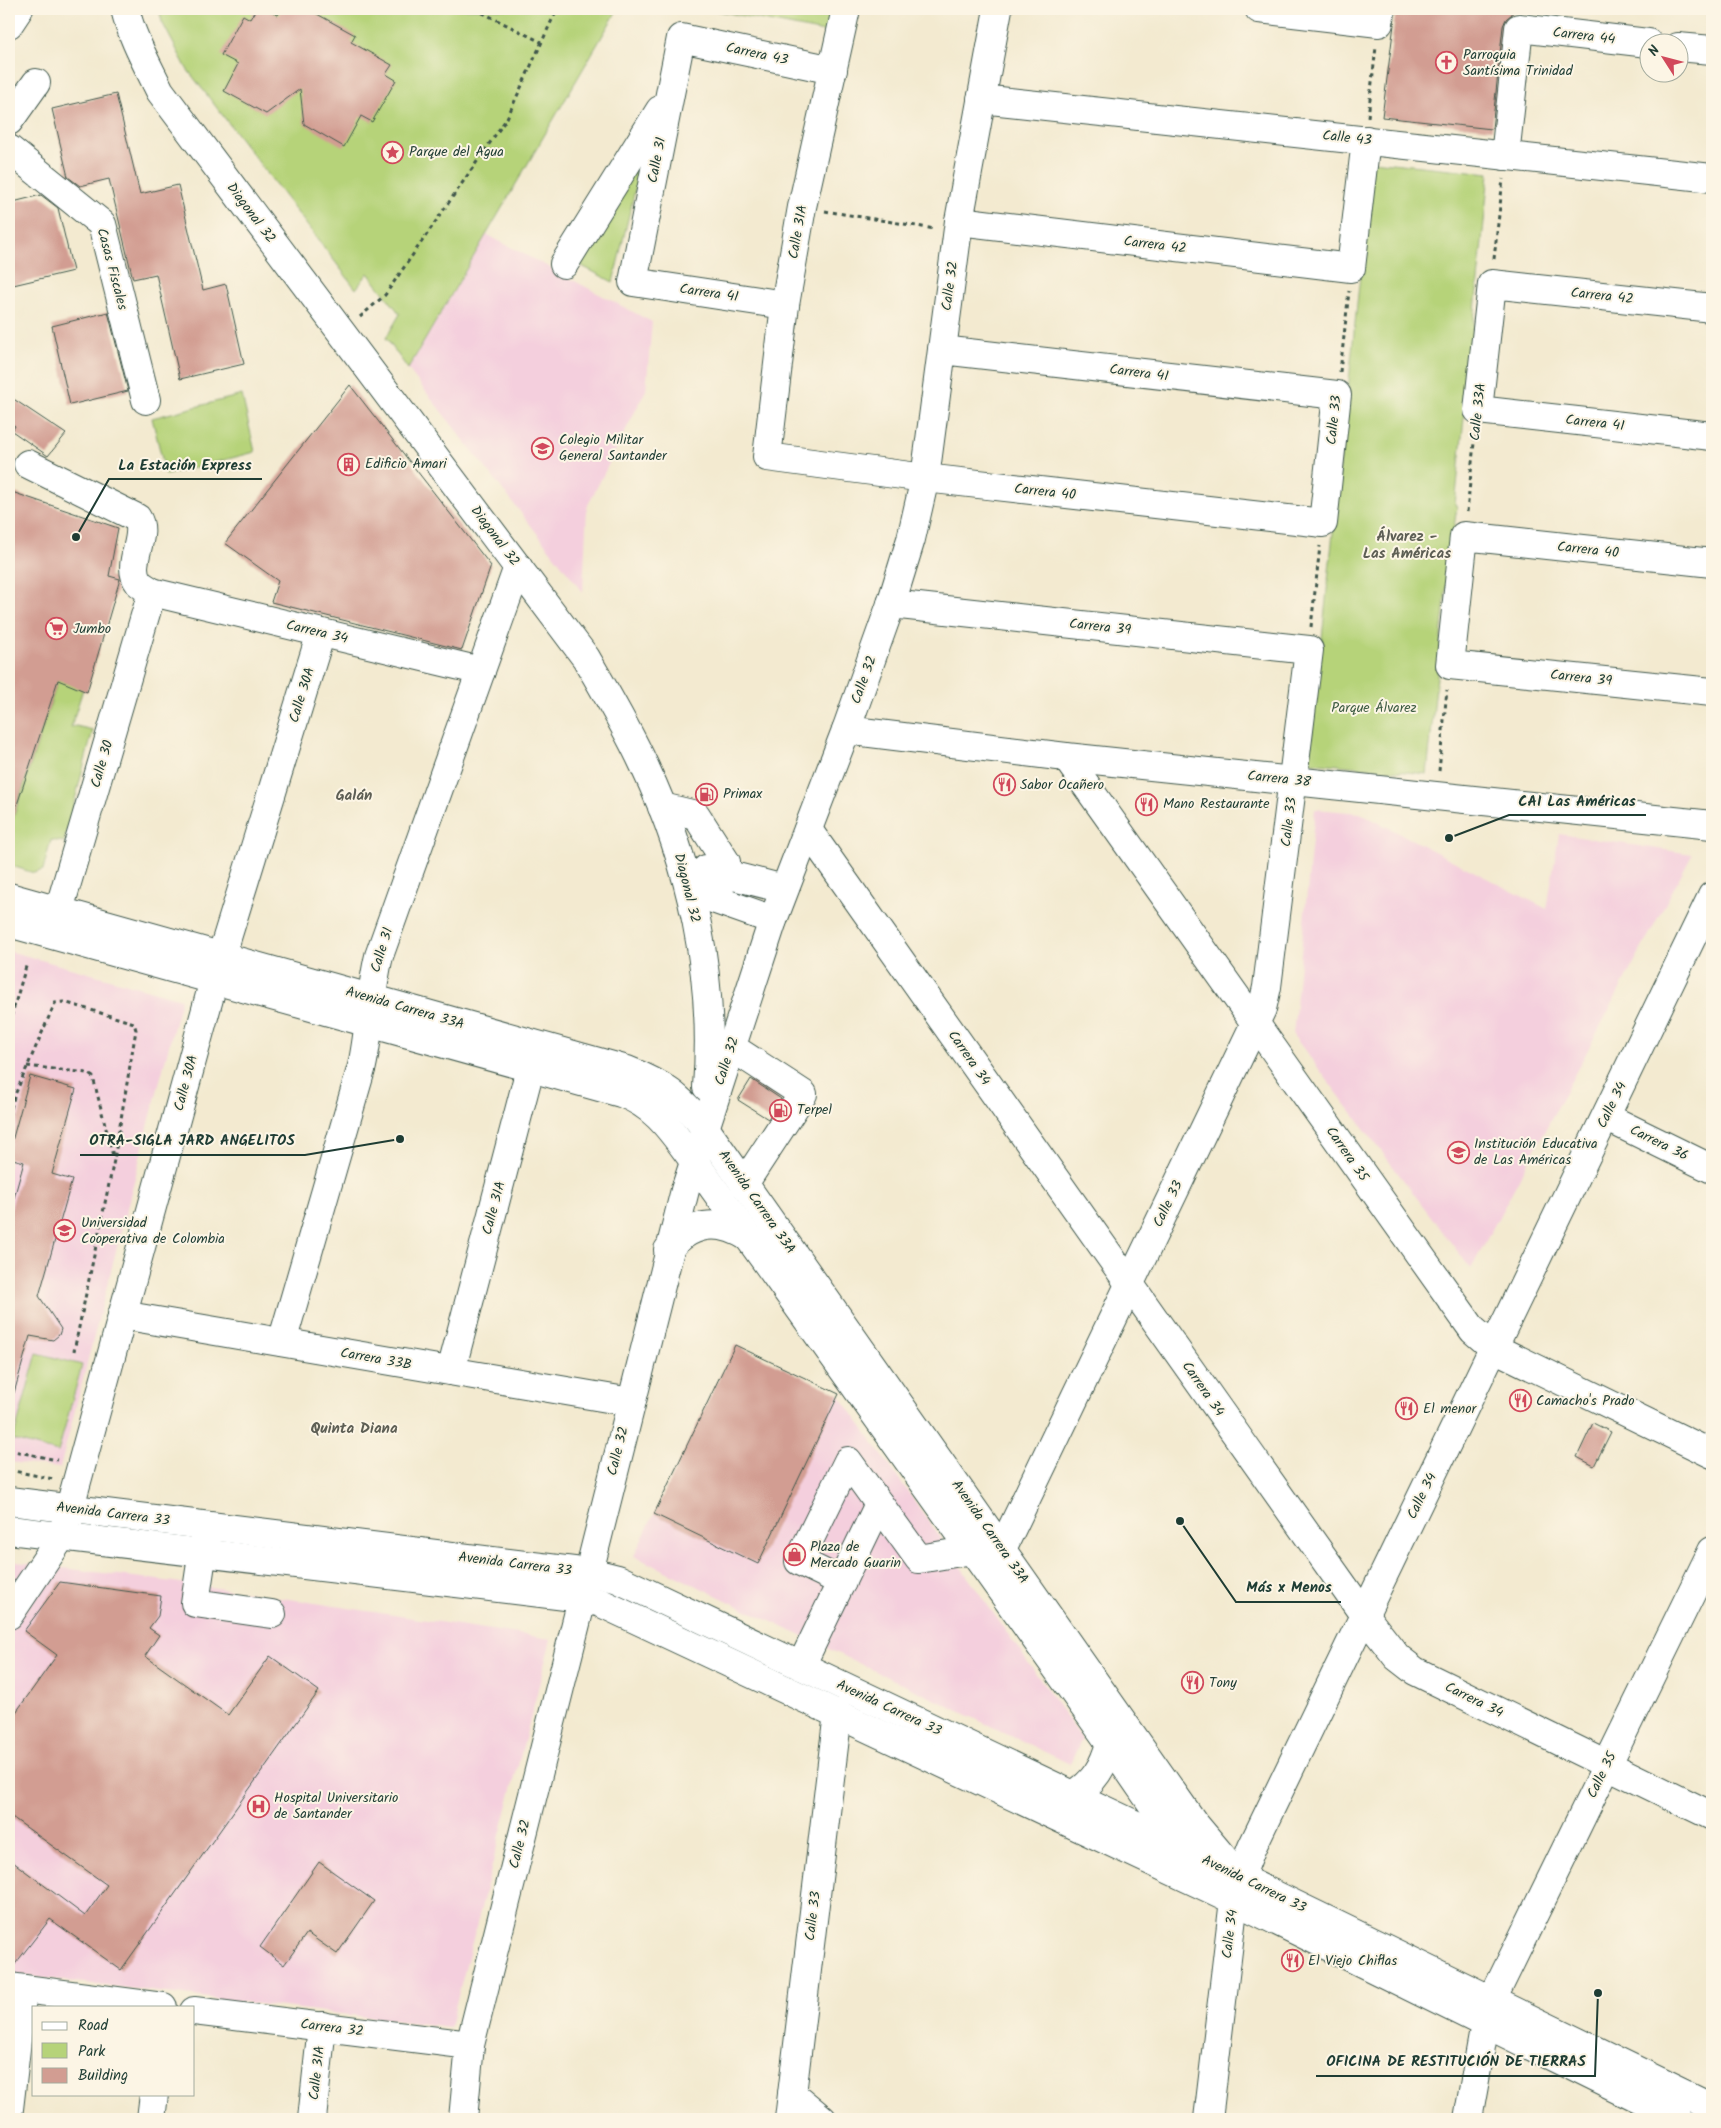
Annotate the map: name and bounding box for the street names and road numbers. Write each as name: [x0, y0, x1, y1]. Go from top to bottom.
street label: Carrera 44: [1552, 21, 1617, 51]
street label: Carrera 43: [724, 37, 790, 71]
street label: Calle 43: [1321, 124, 1373, 152]
street label: Calle 31: [642, 135, 672, 185]
street label: Diagonal 32: [221, 178, 281, 248]
street label: Calle 31A: [782, 203, 814, 261]
street label: Casas Fiscales: [90, 226, 134, 313]
street label: Carrera 42: [1122, 230, 1188, 260]
street label: Calle 32: [936, 260, 964, 312]
street label: Carrera 41: [678, 278, 740, 308]
street label: Carrera 42: [1569, 282, 1635, 310]
street label: Carrera 41: [1108, 358, 1170, 388]
street label: Calle 33A: [1464, 382, 1492, 442]
street label: Calle 33: [1320, 394, 1348, 446]
street label: Carrera 41: [1564, 409, 1626, 437]
street label: Carrera 40: [1013, 478, 1077, 506]
street label: Diagonal 32: [465, 501, 525, 571]
street label: Carrera 40: [1556, 536, 1620, 564]
street label: Carrera 39: [1068, 613, 1132, 641]
street label: Carrera 34: [284, 614, 350, 650]
street label: Calle 32: [845, 653, 883, 707]
street label: Calle 30A: [283, 664, 321, 726]
street label: Carrera 39: [1549, 664, 1613, 692]
street label: Calle 30: [85, 738, 119, 790]
street label: Carrera 38: [1246, 765, 1312, 793]
street label: Calle 33: [1275, 796, 1303, 848]
street label: Diagonal 32: [668, 851, 706, 925]
street label: Calle 31: [365, 925, 399, 975]
street label: Avenida Carrera 33A: [343, 981, 467, 1035]
street label: Carrera 34: [942, 1026, 996, 1090]
street label: Calle 32: [709, 1034, 745, 1088]
street label: Calle 30A: [168, 1053, 204, 1113]
street label: Calle 34: [1591, 1078, 1633, 1132]
street label: Carrera 36: [1626, 1119, 1692, 1167]
street label: Carrera 35: [1320, 1122, 1375, 1187]
street label: Avenida Carrera 33A: [713, 1146, 801, 1258]
street label: Calle 33: [1147, 1177, 1189, 1231]
street label: Calle 31A: [476, 1179, 512, 1237]
street label: Carrera 33B: [339, 1342, 414, 1376]
street label: Carrera 34: [1176, 1357, 1230, 1421]
street label: Calle 32: [601, 1424, 635, 1478]
street label: Calle 34: [1401, 1469, 1443, 1523]
street label: Avenida Carrera 33A: [946, 1476, 1034, 1588]
street label: Avenida Carrera 33: [55, 1496, 171, 1532]
street label: Avenida Carrera 33: [457, 1546, 573, 1582]
street label: Avenida Carrera 33: [833, 1674, 945, 1742]
street label: Carrera 34: [1441, 1676, 1507, 1724]
street label: Calle 35: [1581, 1747, 1623, 1802]
street label: Calle 32: [503, 1817, 537, 1871]
street label: Avenida Carrera 33: [1198, 1849, 1310, 1919]
street label: Calle 33: [799, 1890, 827, 1942]
street label: Calle 34: [1216, 1908, 1244, 1960]
street label: Carrera 32: [299, 2013, 365, 2043]
street label: Calle 31A: [303, 2045, 331, 2101]

